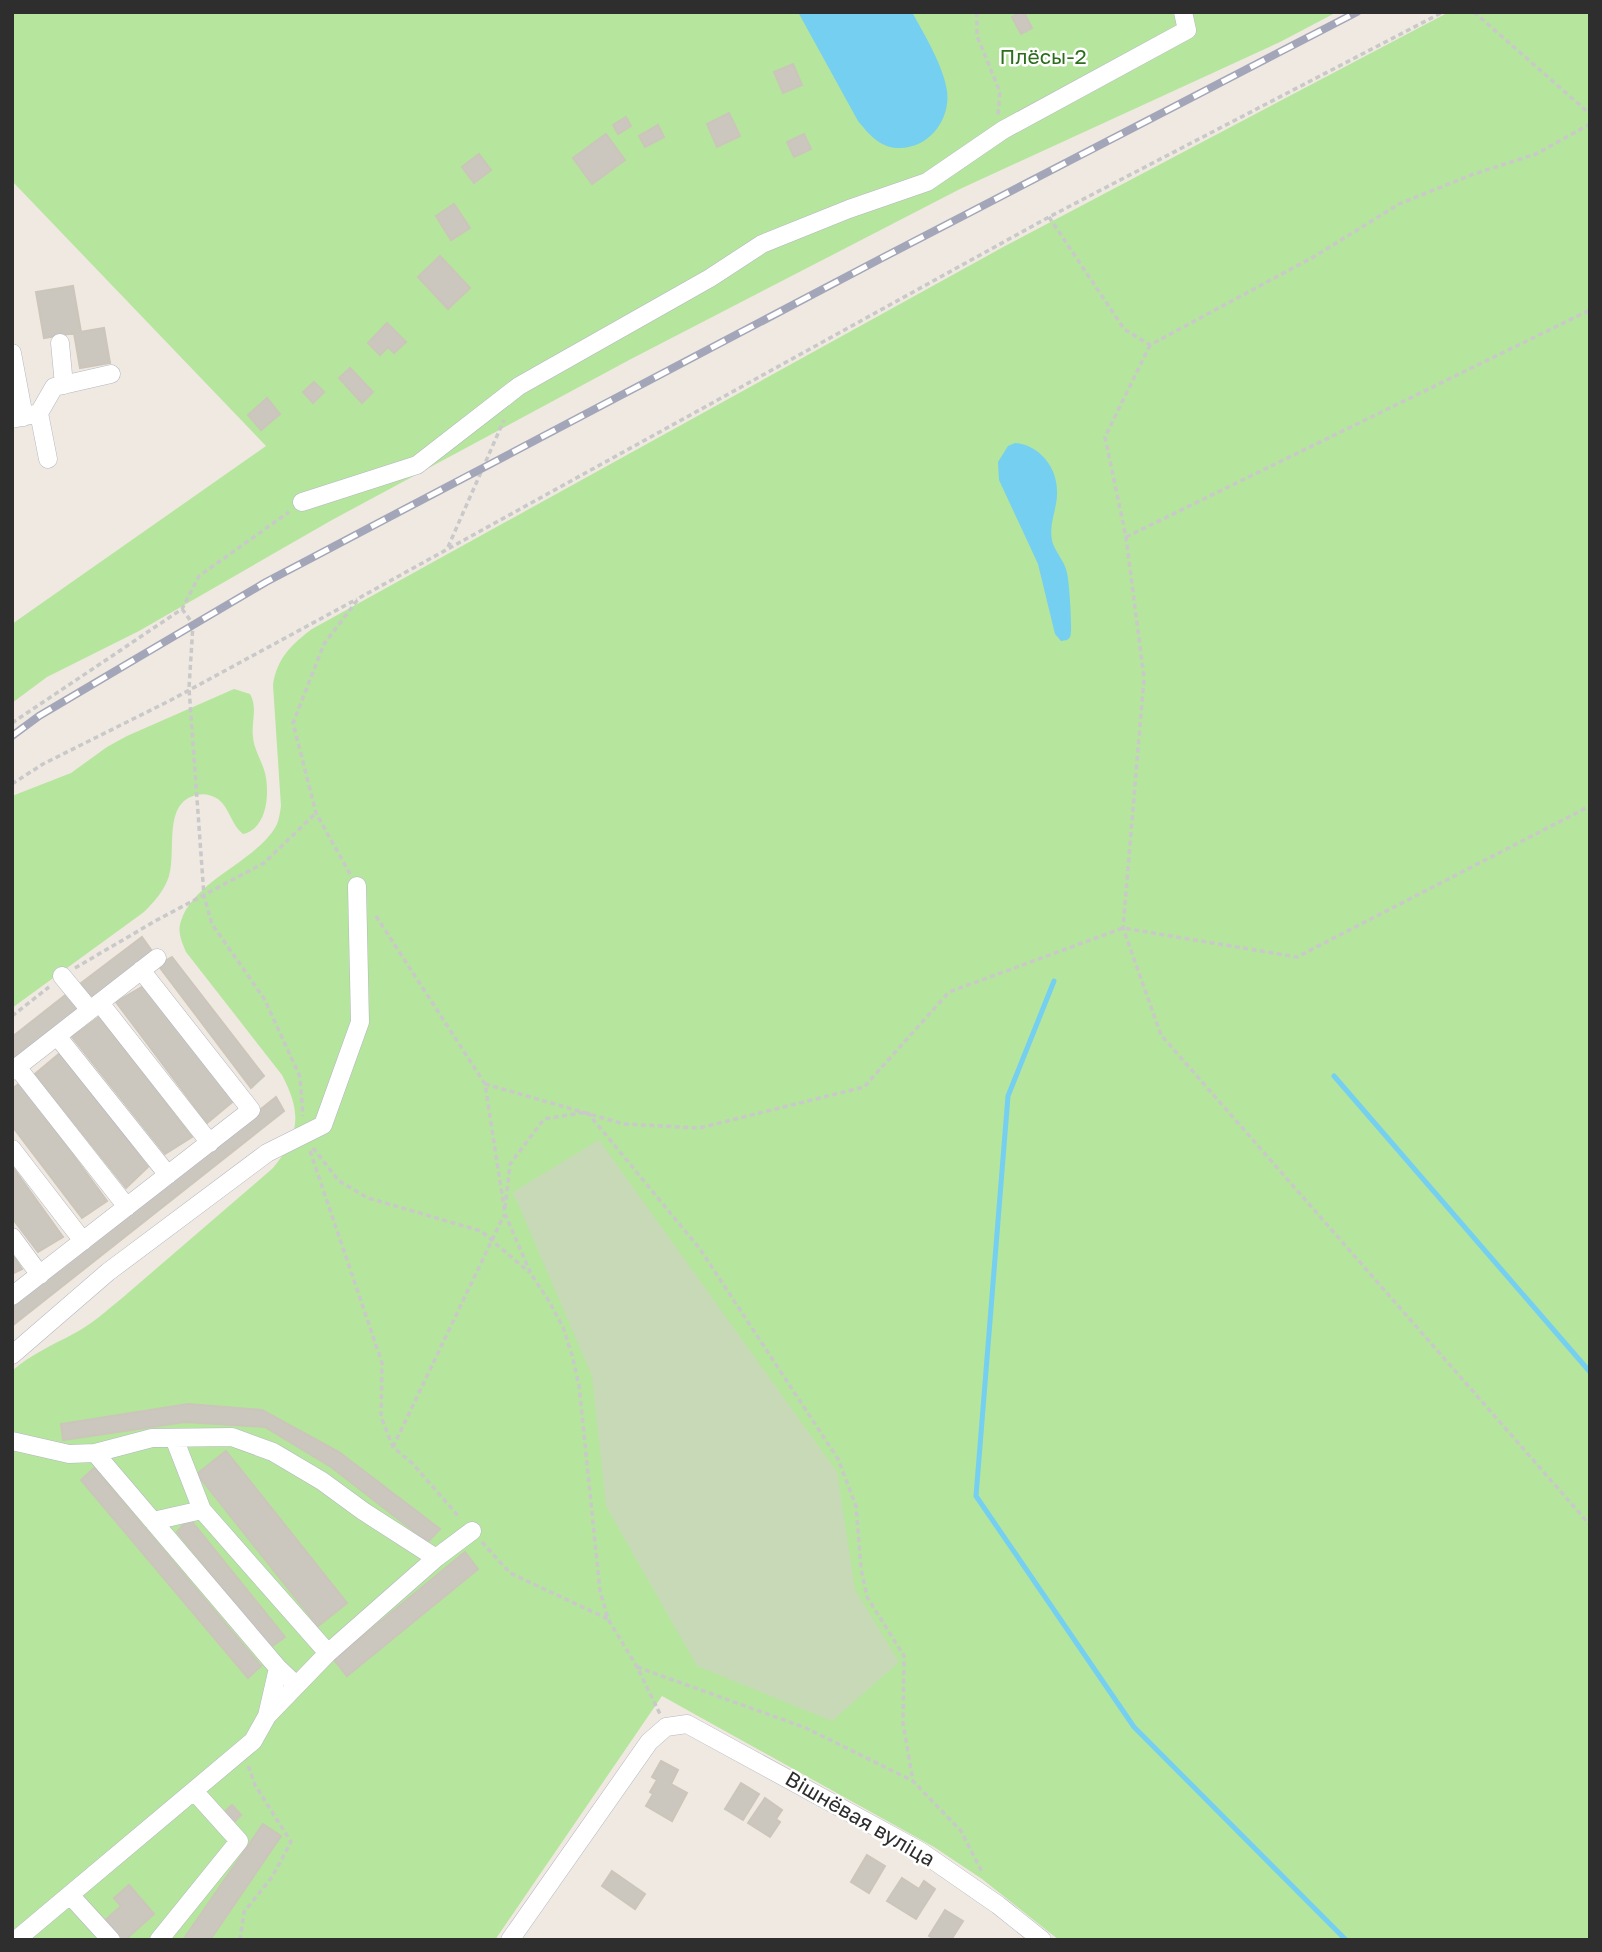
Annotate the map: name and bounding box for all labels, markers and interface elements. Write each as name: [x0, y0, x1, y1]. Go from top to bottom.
park label: Плёсы-2: [999, 43, 1087, 69]
street label: Вішнёвая вуліца: [781, 1765, 940, 1872]

